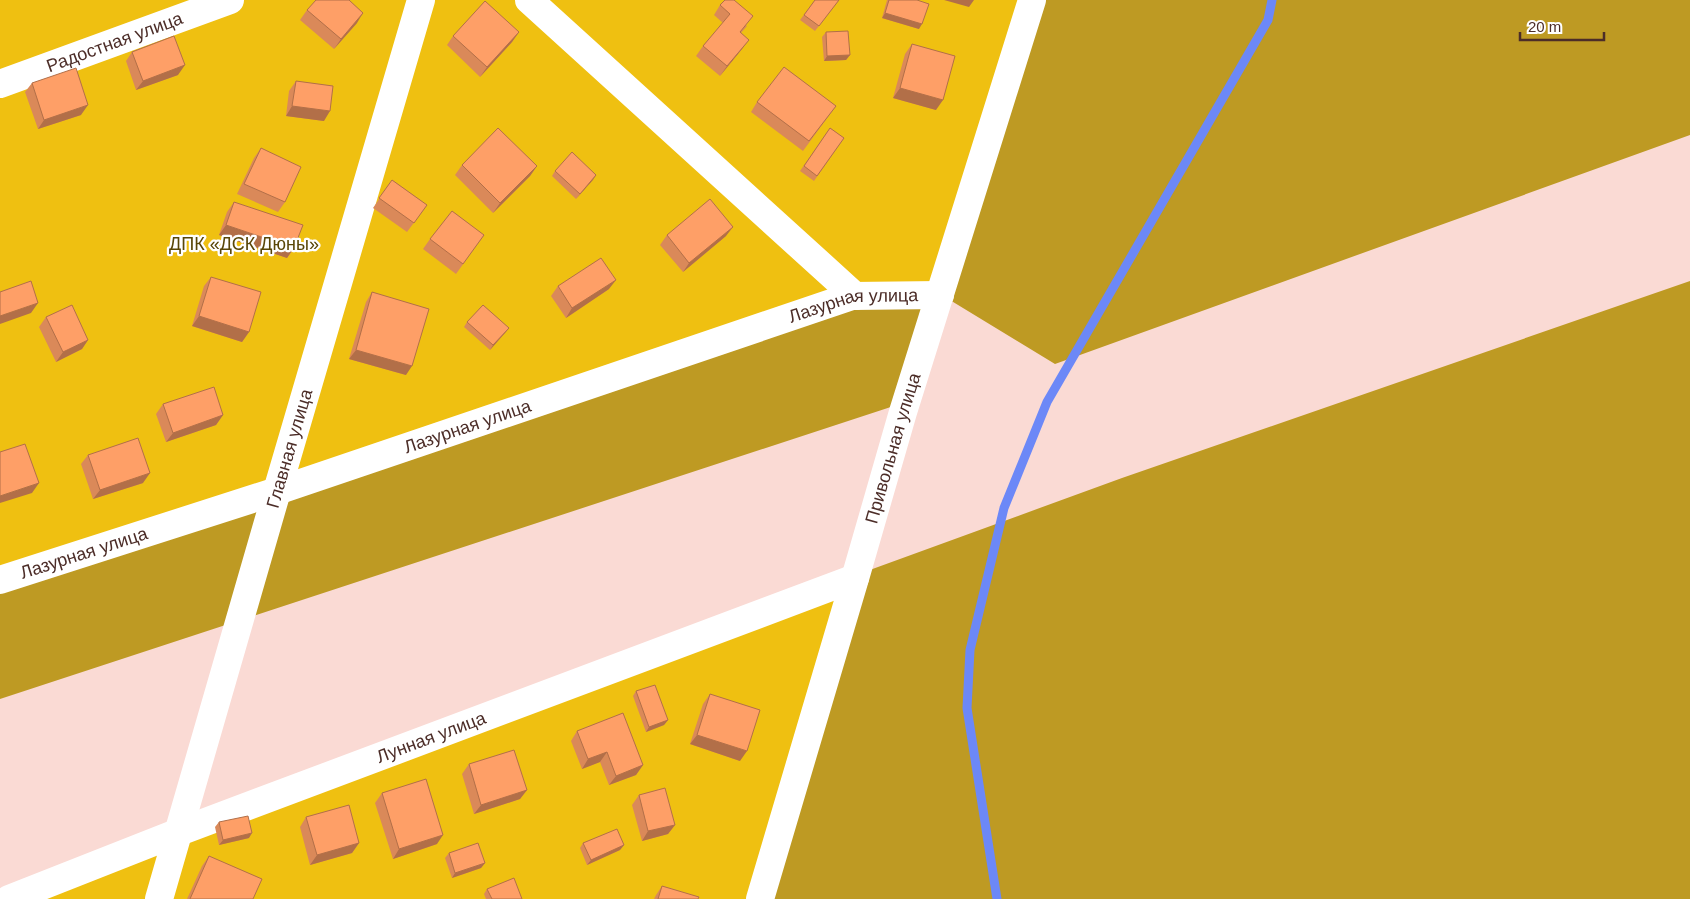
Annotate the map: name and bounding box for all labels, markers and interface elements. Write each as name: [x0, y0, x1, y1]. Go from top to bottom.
street label: Радостная улица: [44, 8, 186, 76]
scale bar: [1520, 10, 1604, 42]
text: 20 m: [1528, 18, 1561, 35]
park label: ДПК «ДСК Дюны»: [169, 234, 319, 254]
street label: Лазурная улица: [786, 285, 919, 327]
street label: Привольная улица: [861, 369, 925, 526]
street label: Главная улица: [263, 386, 317, 510]
street label: Лазурная улица: [401, 395, 534, 457]
street label: Лазурная улица: [18, 523, 151, 583]
street label: Лунная улица: [374, 707, 489, 767]

